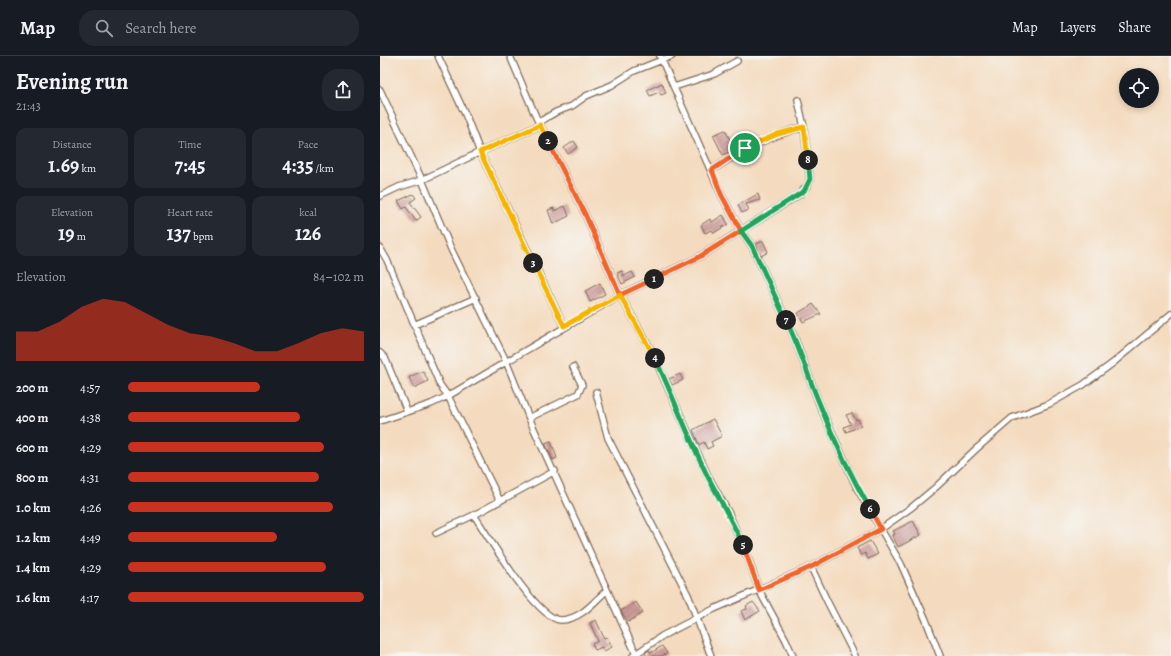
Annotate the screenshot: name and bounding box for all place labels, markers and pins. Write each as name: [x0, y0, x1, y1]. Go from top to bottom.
pin: 2: [538, 131, 558, 151]
pin: [728, 131, 762, 165]
pin: 8: [798, 150, 818, 170]
pin: 3: [523, 253, 543, 273]
pin: 1: [644, 269, 664, 289]
pin: 7: [776, 310, 796, 330]
pin: 4: [645, 348, 665, 368]
pin: 6: [860, 499, 880, 519]
pin: 5: [733, 535, 753, 555]

